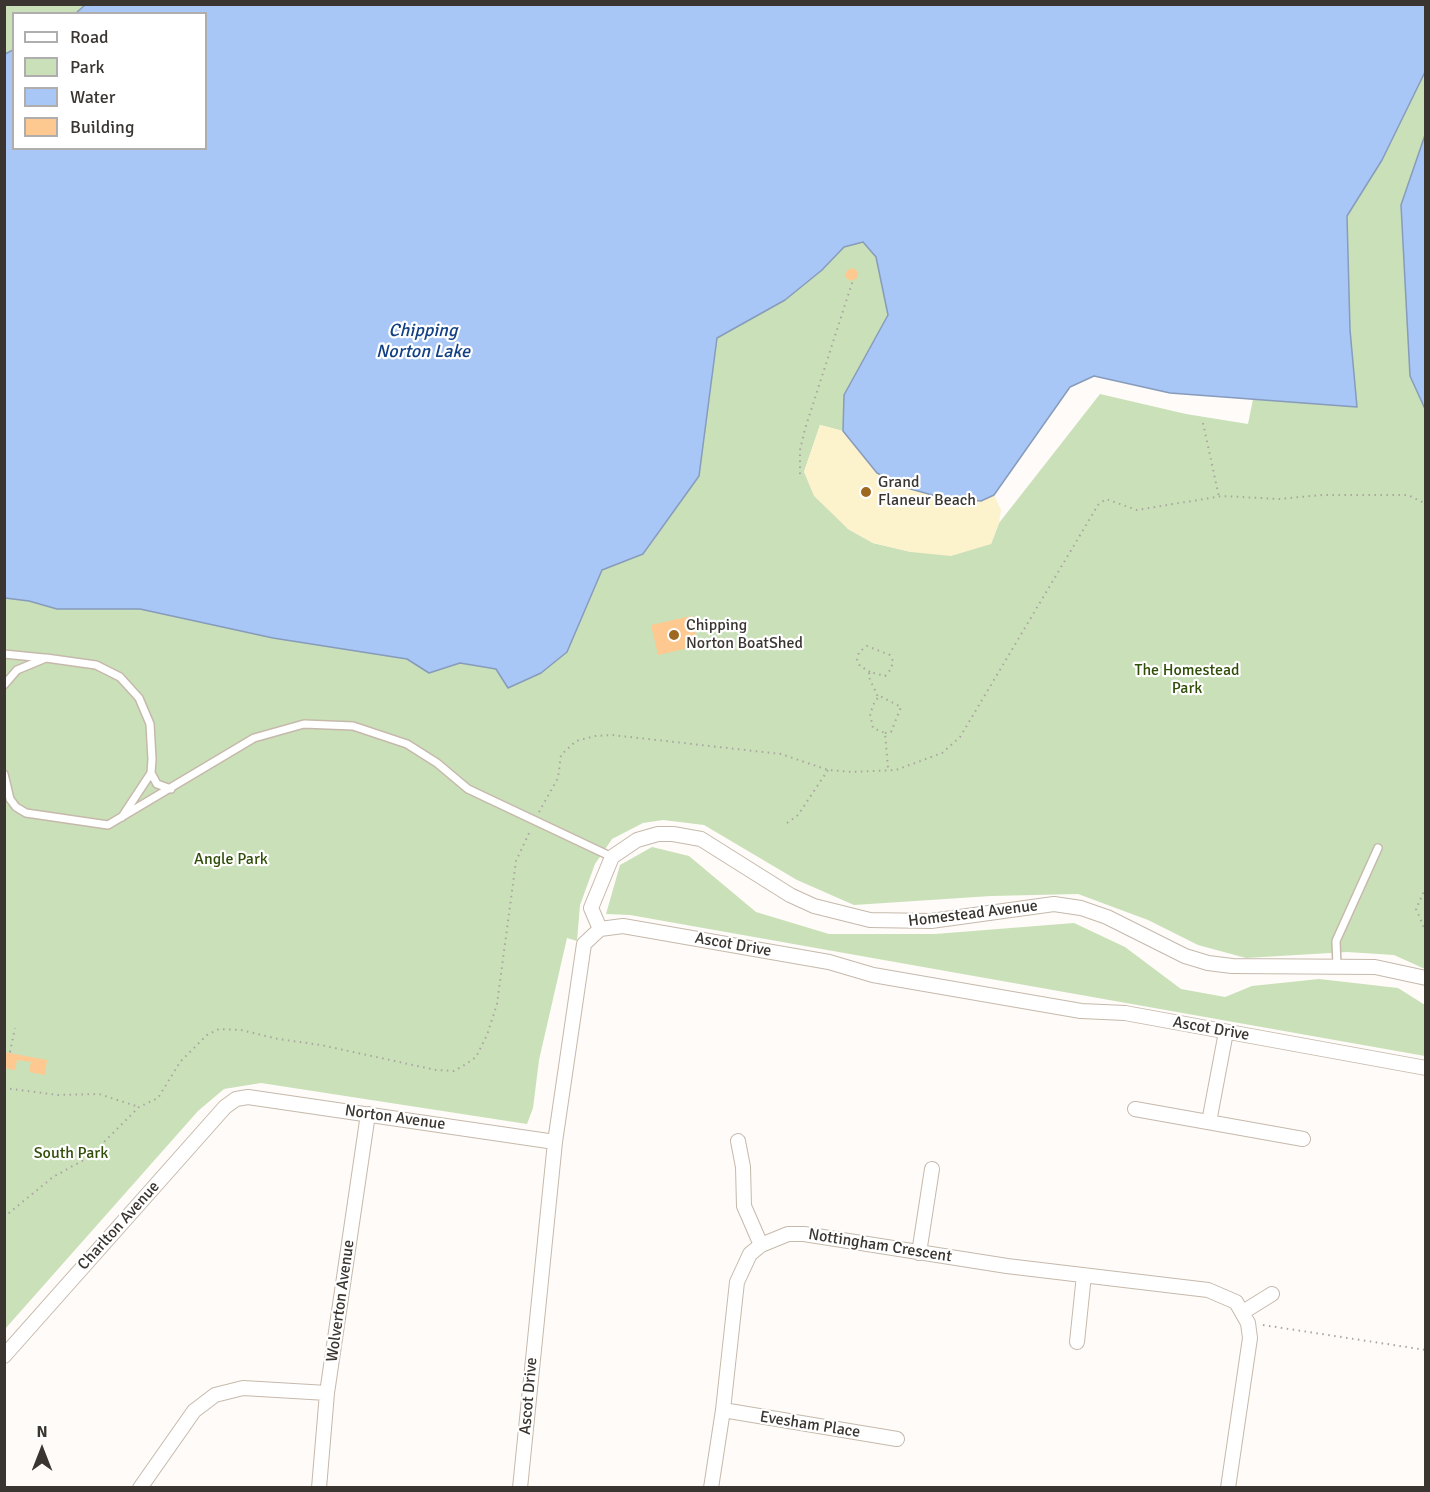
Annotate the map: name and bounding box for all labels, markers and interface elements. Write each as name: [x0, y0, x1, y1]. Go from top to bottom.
legend: [12, 12, 207, 150]
text: Road: [70, 26, 109, 48]
text: Park: [70, 56, 105, 78]
text: Water: [70, 86, 115, 108]
text: Building: [70, 116, 134, 138]
water label: Chipping Norton Lake: [376, 320, 470, 362]
place label: Grand Flaneur Beach: [878, 473, 976, 511]
marker: Grand Flaneur Beach: [859, 485, 873, 499]
place label: Chipping Norton BoatShed: [686, 616, 803, 654]
marker: Chipping Norton BoatShed: [667, 628, 681, 642]
park label: The Homestead Park: [1135, 661, 1239, 699]
park label: Angle Park: [194, 850, 268, 870]
street label: Homestead Avenue: [907, 897, 1039, 931]
street label: Ascot Drive: [693, 929, 773, 961]
street label: Ascot Drive: [1171, 1013, 1251, 1045]
street label: Norton Avenue: [343, 1101, 447, 1135]
park label: South Park: [34, 1144, 108, 1164]
street label: Charlton Avenue: [74, 1178, 164, 1274]
street label: Nottingham Crescent: [807, 1225, 953, 1267]
street label: Wolverton Avenue: [323, 1239, 359, 1363]
street label: Ascot Drive: [516, 1357, 542, 1435]
street label: Evesham Place: [758, 1408, 862, 1442]
north arrow: [12, 1420, 72, 1480]
text: N: [36, 1422, 48, 1442]

